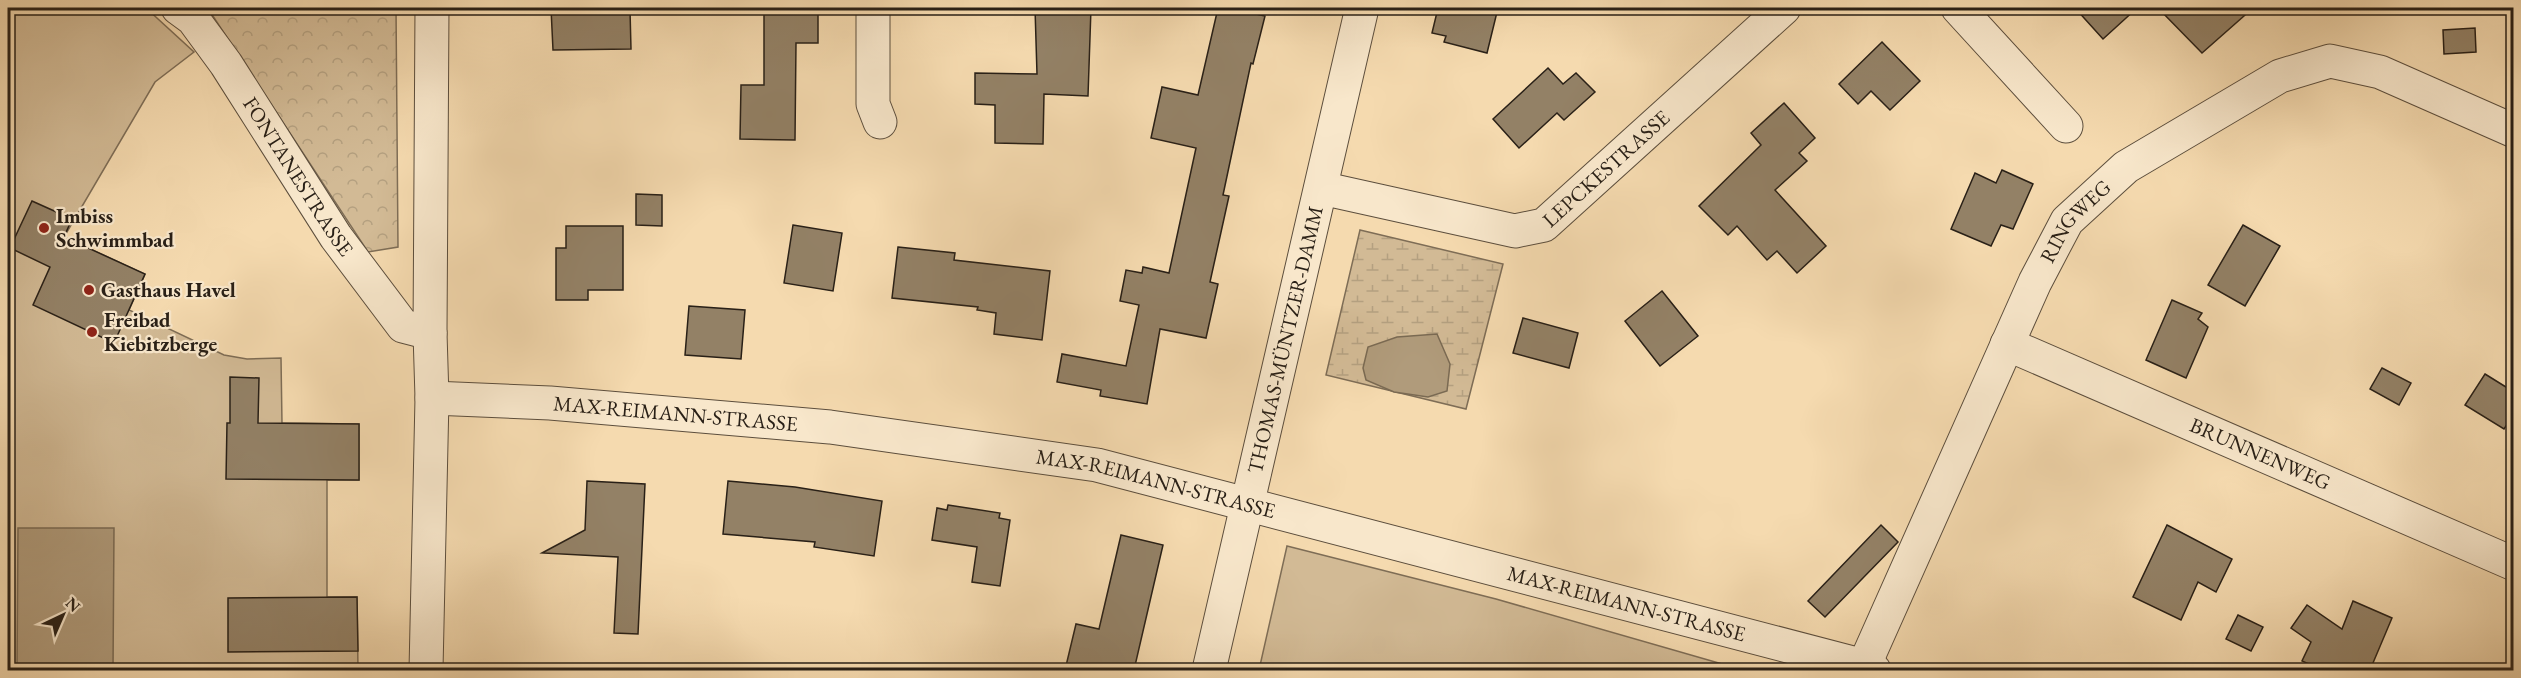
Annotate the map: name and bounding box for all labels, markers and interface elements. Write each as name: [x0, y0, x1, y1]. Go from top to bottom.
street label: FONTANESTRASSE: [237, 91, 360, 262]
street label: LEPCKESTRASSE: [1536, 104, 1675, 233]
street label: RINGWEG: [2033, 174, 2116, 267]
place label: Imbiss Schwimmbad: [56, 202, 174, 253]
street label: THOMAS-MÜNTZER-DAMM: [1241, 203, 1329, 476]
marker: Imbiss Schwimmbad: [37, 221, 51, 235]
place label: Gasthaus Havel: [101, 276, 236, 303]
marker: Gasthaus Havel: [82, 283, 96, 297]
place label: Freibad Kiebitzberge: [104, 306, 218, 357]
marker: Freibad Kiebitzberge: [85, 325, 99, 339]
street label: MAX-REIMANN-STRASSE: [552, 389, 799, 437]
street label: BRUNNENWEG: [2186, 411, 2335, 496]
street label: MAX-REIMANN-STRASSE: [1034, 442, 1278, 524]
street label: MAX-REIMANN-STRASSE: [1504, 559, 1749, 647]
north arrow: [33, 585, 93, 645]
text: N: [61, 593, 85, 617]

